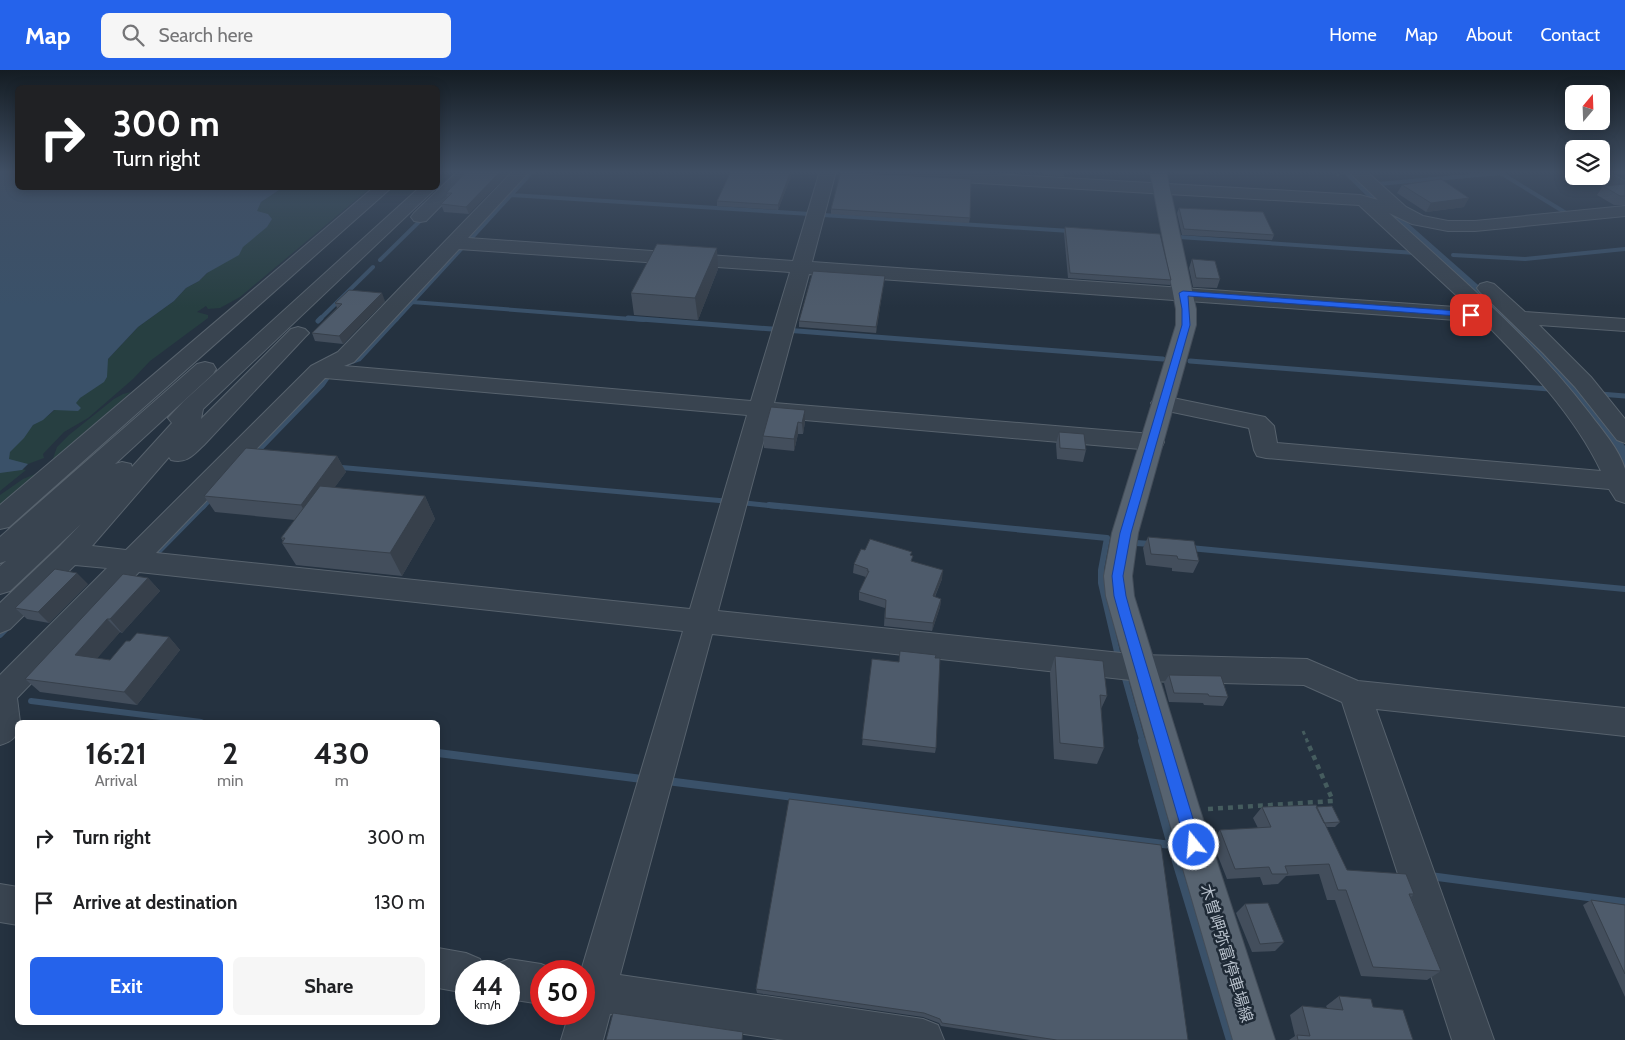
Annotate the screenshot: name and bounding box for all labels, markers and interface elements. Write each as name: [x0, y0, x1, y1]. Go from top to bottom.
search box: [101, 13, 451, 58]
text: Map: [25, 21, 71, 50]
icon: search: [119, 21, 147, 49]
text: Search here: [159, 24, 253, 47]
text: Home: [1329, 24, 1377, 46]
text: Map: [1405, 24, 1438, 46]
text: About: [1466, 24, 1512, 46]
text: Contact: [1540, 24, 1600, 46]
north arrow: [1565, 85, 1610, 130]
map controls: [1565, 85, 1610, 185]
text: 300 m: [113, 102, 220, 145]
icon: right: [30, 105, 95, 170]
button: layers: [1565, 140, 1610, 185]
text: Turn right: [113, 145, 200, 172]
pin: [1450, 294, 1492, 336]
icon: arrive: [1457, 301, 1485, 329]
text: 16:21: [85, 735, 147, 772]
text: 2: [222, 735, 238, 772]
text: 430: [314, 735, 370, 772]
text: Arrival: [95, 771, 137, 790]
text: min: [217, 771, 243, 790]
text: m: [335, 771, 349, 790]
position arrow: [1167, 818, 1219, 870]
icon: right: [30, 824, 58, 852]
text: Turn right: [73, 826, 151, 849]
text: 300 m: [367, 826, 425, 849]
street label: 木曽岬弥富停車場線: [1196, 882, 1257, 1025]
icon: arrive: [30, 889, 58, 917]
text: Arrive at destination: [73, 891, 237, 914]
text: 130 m: [374, 891, 425, 914]
button: Exit: [30, 957, 223, 1015]
button: Share: [233, 957, 425, 1015]
speed limit sign: 50: [530, 960, 595, 1025]
text: 44: [472, 971, 503, 1001]
text: km/h: [474, 997, 501, 1012]

